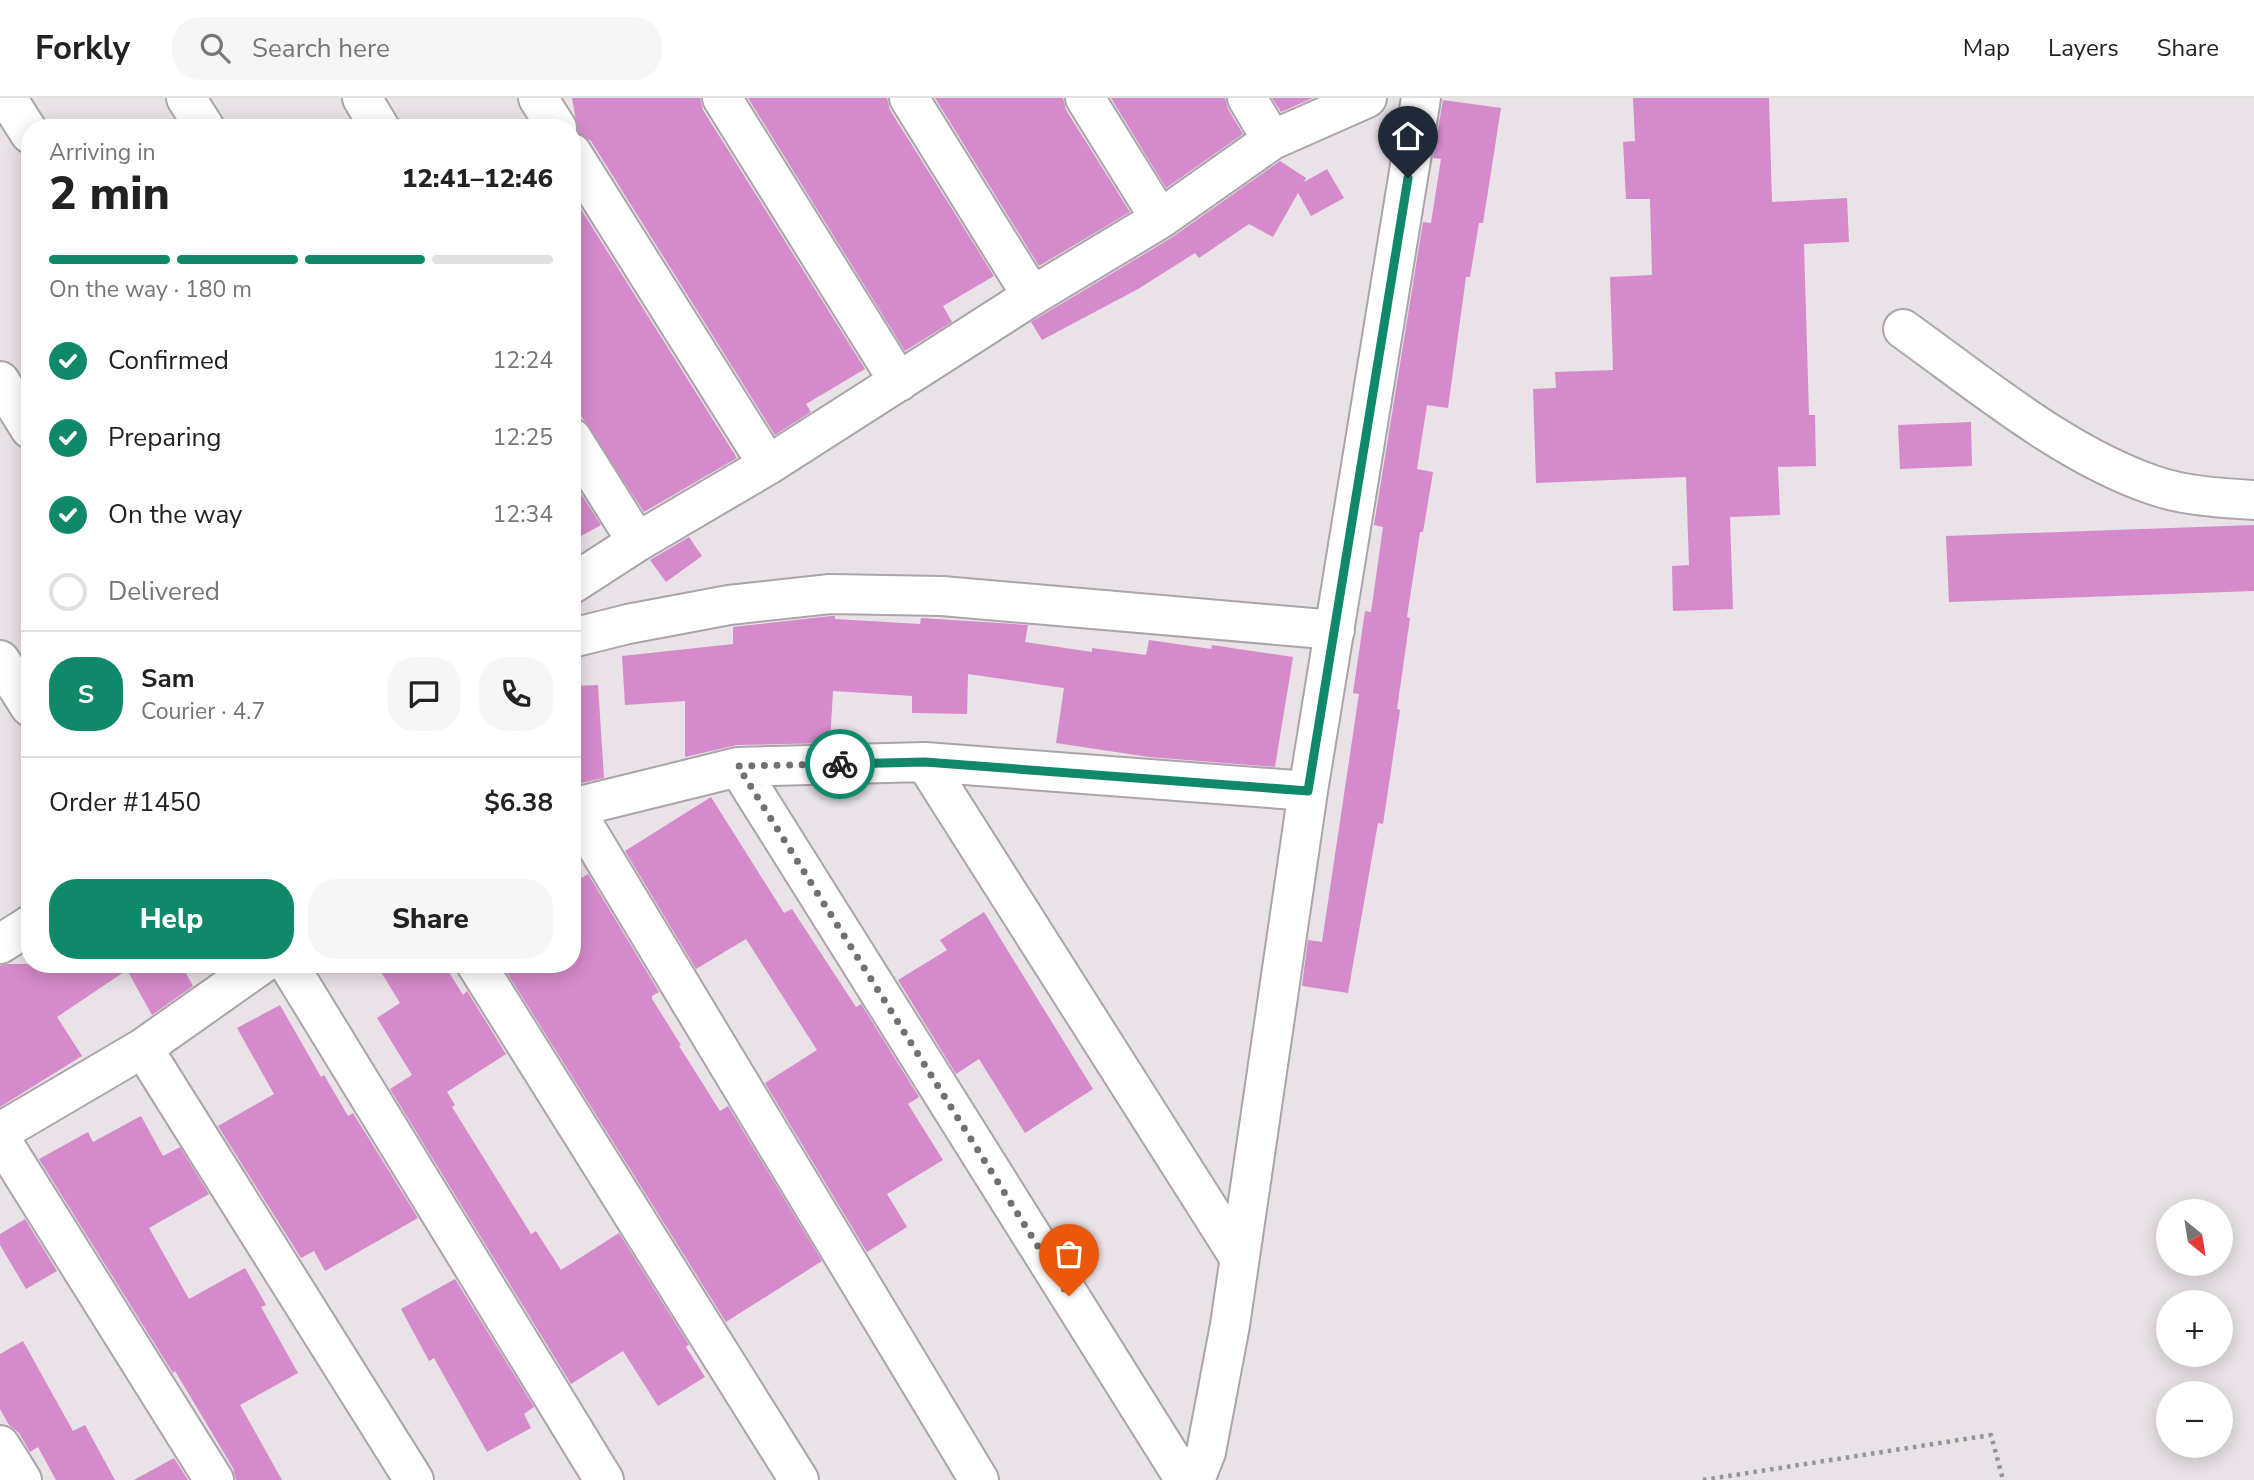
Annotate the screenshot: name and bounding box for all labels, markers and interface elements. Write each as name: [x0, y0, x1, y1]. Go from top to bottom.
search box: [172, 17, 662, 80]
text: Forkly: [35, 26, 130, 71]
icon: search: [196, 29, 234, 67]
text: Search here: [252, 31, 390, 66]
text: Map: [1963, 32, 2010, 64]
text: Layers: [2048, 32, 2119, 64]
text: Share: [2157, 32, 2219, 64]
pin: [1378, 106, 1438, 178]
icon: home: [1389, 117, 1427, 155]
text: Arriving in: [49, 137, 156, 168]
text: 12:41–12:46: [402, 161, 553, 196]
text: 2 min: [49, 162, 170, 225]
text: On the way · 180 m: [49, 274, 252, 305]
icon: check: [49, 342, 87, 380]
text: Confirmed: [108, 343, 229, 378]
text: 12:24: [493, 345, 553, 376]
icon: check: [49, 419, 87, 457]
text: Preparing: [108, 420, 221, 455]
text: 12:25: [493, 422, 553, 453]
icon: check: [49, 496, 87, 534]
text: On the way: [108, 497, 242, 532]
text: 12:34: [493, 499, 553, 530]
text: Delivered: [108, 574, 220, 609]
button: chat: [387, 657, 461, 731]
button: phone: [479, 657, 553, 731]
text: Sam: [141, 661, 194, 696]
text: S: [78, 677, 94, 712]
text: Courier · 4.7: [141, 696, 265, 727]
courier: [805, 729, 875, 799]
icon: bike: [821, 745, 859, 783]
text: Order #1450: [49, 785, 201, 820]
text: $6.38: [484, 785, 553, 820]
button: Help: [49, 879, 294, 959]
button: Share: [308, 879, 553, 959]
north arrow: [2156, 1199, 2233, 1276]
map controls: [2156, 1199, 2233, 1458]
pin: [1039, 1224, 1099, 1296]
icon: bag: [1050, 1235, 1088, 1273]
button: +: [2156, 1290, 2233, 1367]
button: −: [2156, 1381, 2233, 1458]

